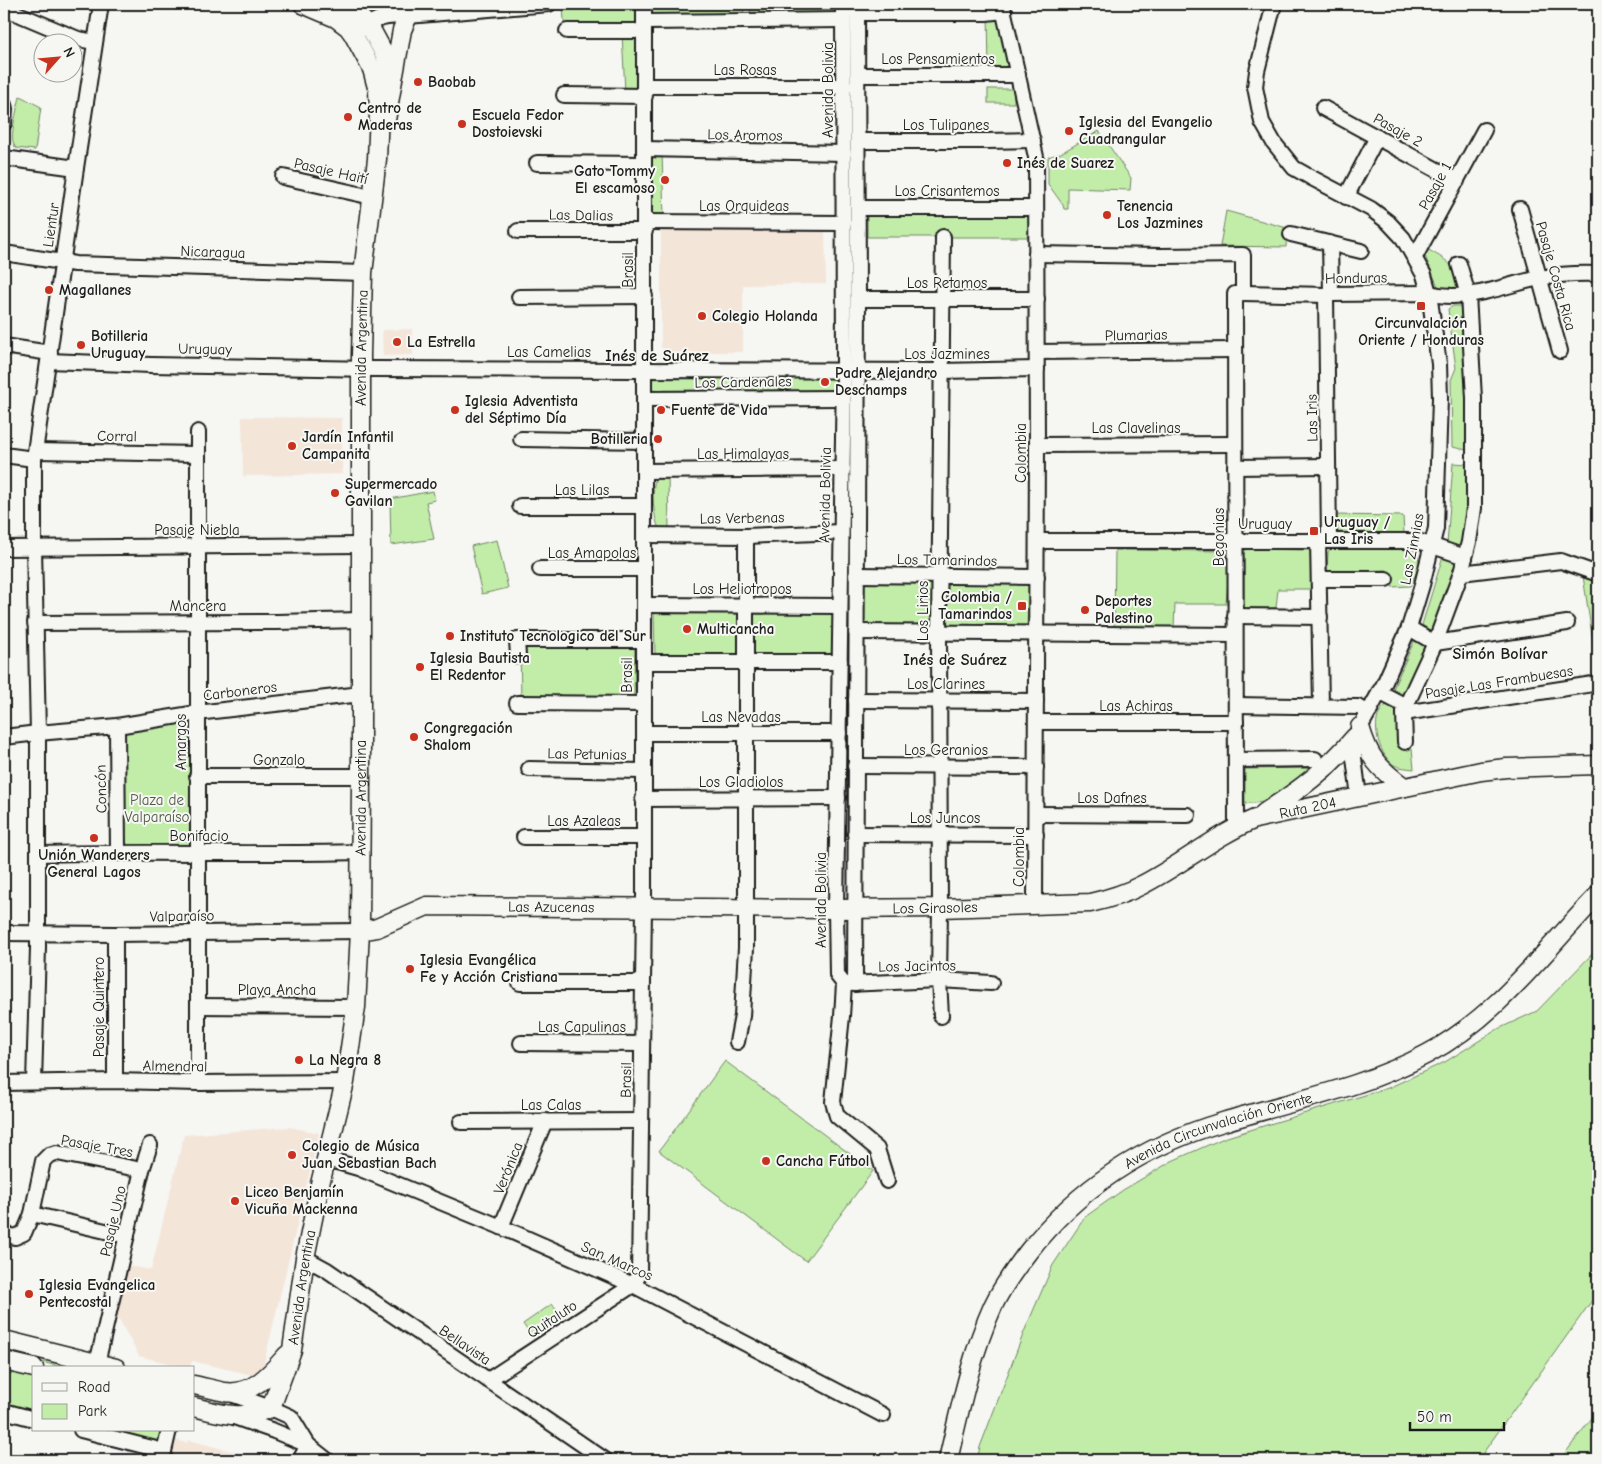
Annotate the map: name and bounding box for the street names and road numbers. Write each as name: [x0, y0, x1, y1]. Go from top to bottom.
street label: Avenida Bolivia: [819, 42, 837, 138]
street label: Los Pensamientos: [881, 50, 995, 68]
street label: Las Rosas: [713, 61, 777, 79]
street label: Pasaje 2: [1370, 109, 1426, 151]
street label: Los Tulipanes: [903, 116, 989, 134]
street label: Los Aromos: [707, 125, 783, 145]
street label: Pasaje Haití: [292, 154, 370, 188]
street label: Pasaje 1: [1415, 159, 1455, 213]
street label: Los Crisantemos: [895, 182, 999, 200]
street label: Las Orquideas: [699, 197, 789, 215]
street label: Lientur: [39, 202, 63, 248]
street label: Las Dalias: [549, 205, 613, 225]
street label: Pasaje Costa Rica: [1532, 219, 1580, 333]
street label: Nicaragua: [180, 242, 246, 262]
street label: Brasil: [619, 252, 637, 288]
street label: Honduras: [1325, 268, 1387, 288]
street label: Los Retamos: [907, 274, 987, 292]
street label: Avenida Argentina: [352, 289, 372, 406]
street label: Plumarias: [1104, 325, 1168, 345]
street label: Uruguay: [178, 340, 232, 358]
street label: Las Camelias: [507, 343, 591, 361]
street label: Los Jazmines: [904, 345, 990, 363]
street label: Los Cardenales: [694, 372, 792, 392]
street label: Las Iris: [1303, 394, 1321, 442]
street label: Las Clavelinas: [1092, 419, 1180, 437]
street label: Colombia: [1012, 423, 1030, 483]
street label: Corral: [97, 427, 137, 445]
street label: Las Himalayas: [697, 445, 789, 463]
street label: Avenida Bolivia: [815, 447, 835, 543]
street label: Las Lilas: [555, 481, 609, 499]
street label: Las Verbenas: [700, 508, 784, 528]
street label: Begonias: [1210, 508, 1228, 566]
street label: Las Zinnias: [1396, 512, 1428, 586]
street label: Uruguay: [1238, 515, 1292, 533]
street label: Pasaje Niebla: [154, 521, 240, 539]
street label: Las Amapolas: [548, 544, 636, 562]
street label: Los Tamarindos: [897, 550, 997, 570]
street label: Los Heliotropos: [692, 580, 792, 598]
street label: Los Lirios: [914, 581, 932, 641]
street label: Mancera: [170, 597, 226, 615]
street label: Brasil: [618, 657, 636, 693]
street label: Pasaje Las Frambuesas: [1424, 661, 1574, 703]
street label: Los Clarines: [907, 675, 985, 693]
street label: Carboneros: [202, 678, 278, 704]
street label: Las Achiras: [1099, 697, 1173, 715]
street label: Las Nevadas: [701, 708, 781, 726]
street label: Amargos: [172, 714, 190, 770]
street label: Avenida Argentina: [351, 740, 370, 856]
street label: Los Geranios: [904, 741, 988, 759]
street label: Las Petunias: [547, 744, 627, 764]
street label: Gonzalo: [253, 751, 305, 769]
street label: Concón: [92, 764, 110, 814]
street label: Los Gladiolos: [699, 773, 783, 791]
street label: Los Dafnes: [1077, 789, 1147, 807]
street label: Ruta 204: [1278, 793, 1338, 823]
street label: Los Juncos: [910, 809, 980, 827]
street label: Las Azaleas: [547, 812, 621, 830]
street label: Bonifacio: [169, 827, 229, 845]
street label: Colombia: [1010, 827, 1028, 887]
street label: Avenida Bolivia: [812, 852, 830, 948]
street label: Las Azucenas: [508, 898, 594, 916]
street label: Los Girasoles: [892, 898, 978, 917]
street label: Valparaíso: [149, 906, 215, 926]
street label: Los Jacintos: [878, 956, 956, 976]
street label: Pasaje Quintero: [90, 957, 108, 1057]
street label: Playa Ancha: [238, 981, 316, 999]
street label: Las Capulinas: [538, 1018, 626, 1036]
street label: Almendral: [142, 1056, 208, 1076]
street label: Brasil: [617, 1062, 635, 1098]
street label: Avenida Circunvalación Oriente: [1121, 1089, 1315, 1173]
street label: Las Calas: [521, 1096, 581, 1114]
street label: Pasaje Tres: [60, 1131, 134, 1161]
street label: Verónica: [489, 1139, 527, 1197]
street label: Pasaje Uno: [96, 1184, 130, 1258]
street label: Avenida Argentina: [284, 1228, 320, 1346]
street label: San Marcos: [578, 1237, 656, 1285]
street label: Quitaluto: [524, 1296, 580, 1342]
street label: Bellavista: [436, 1321, 494, 1369]

